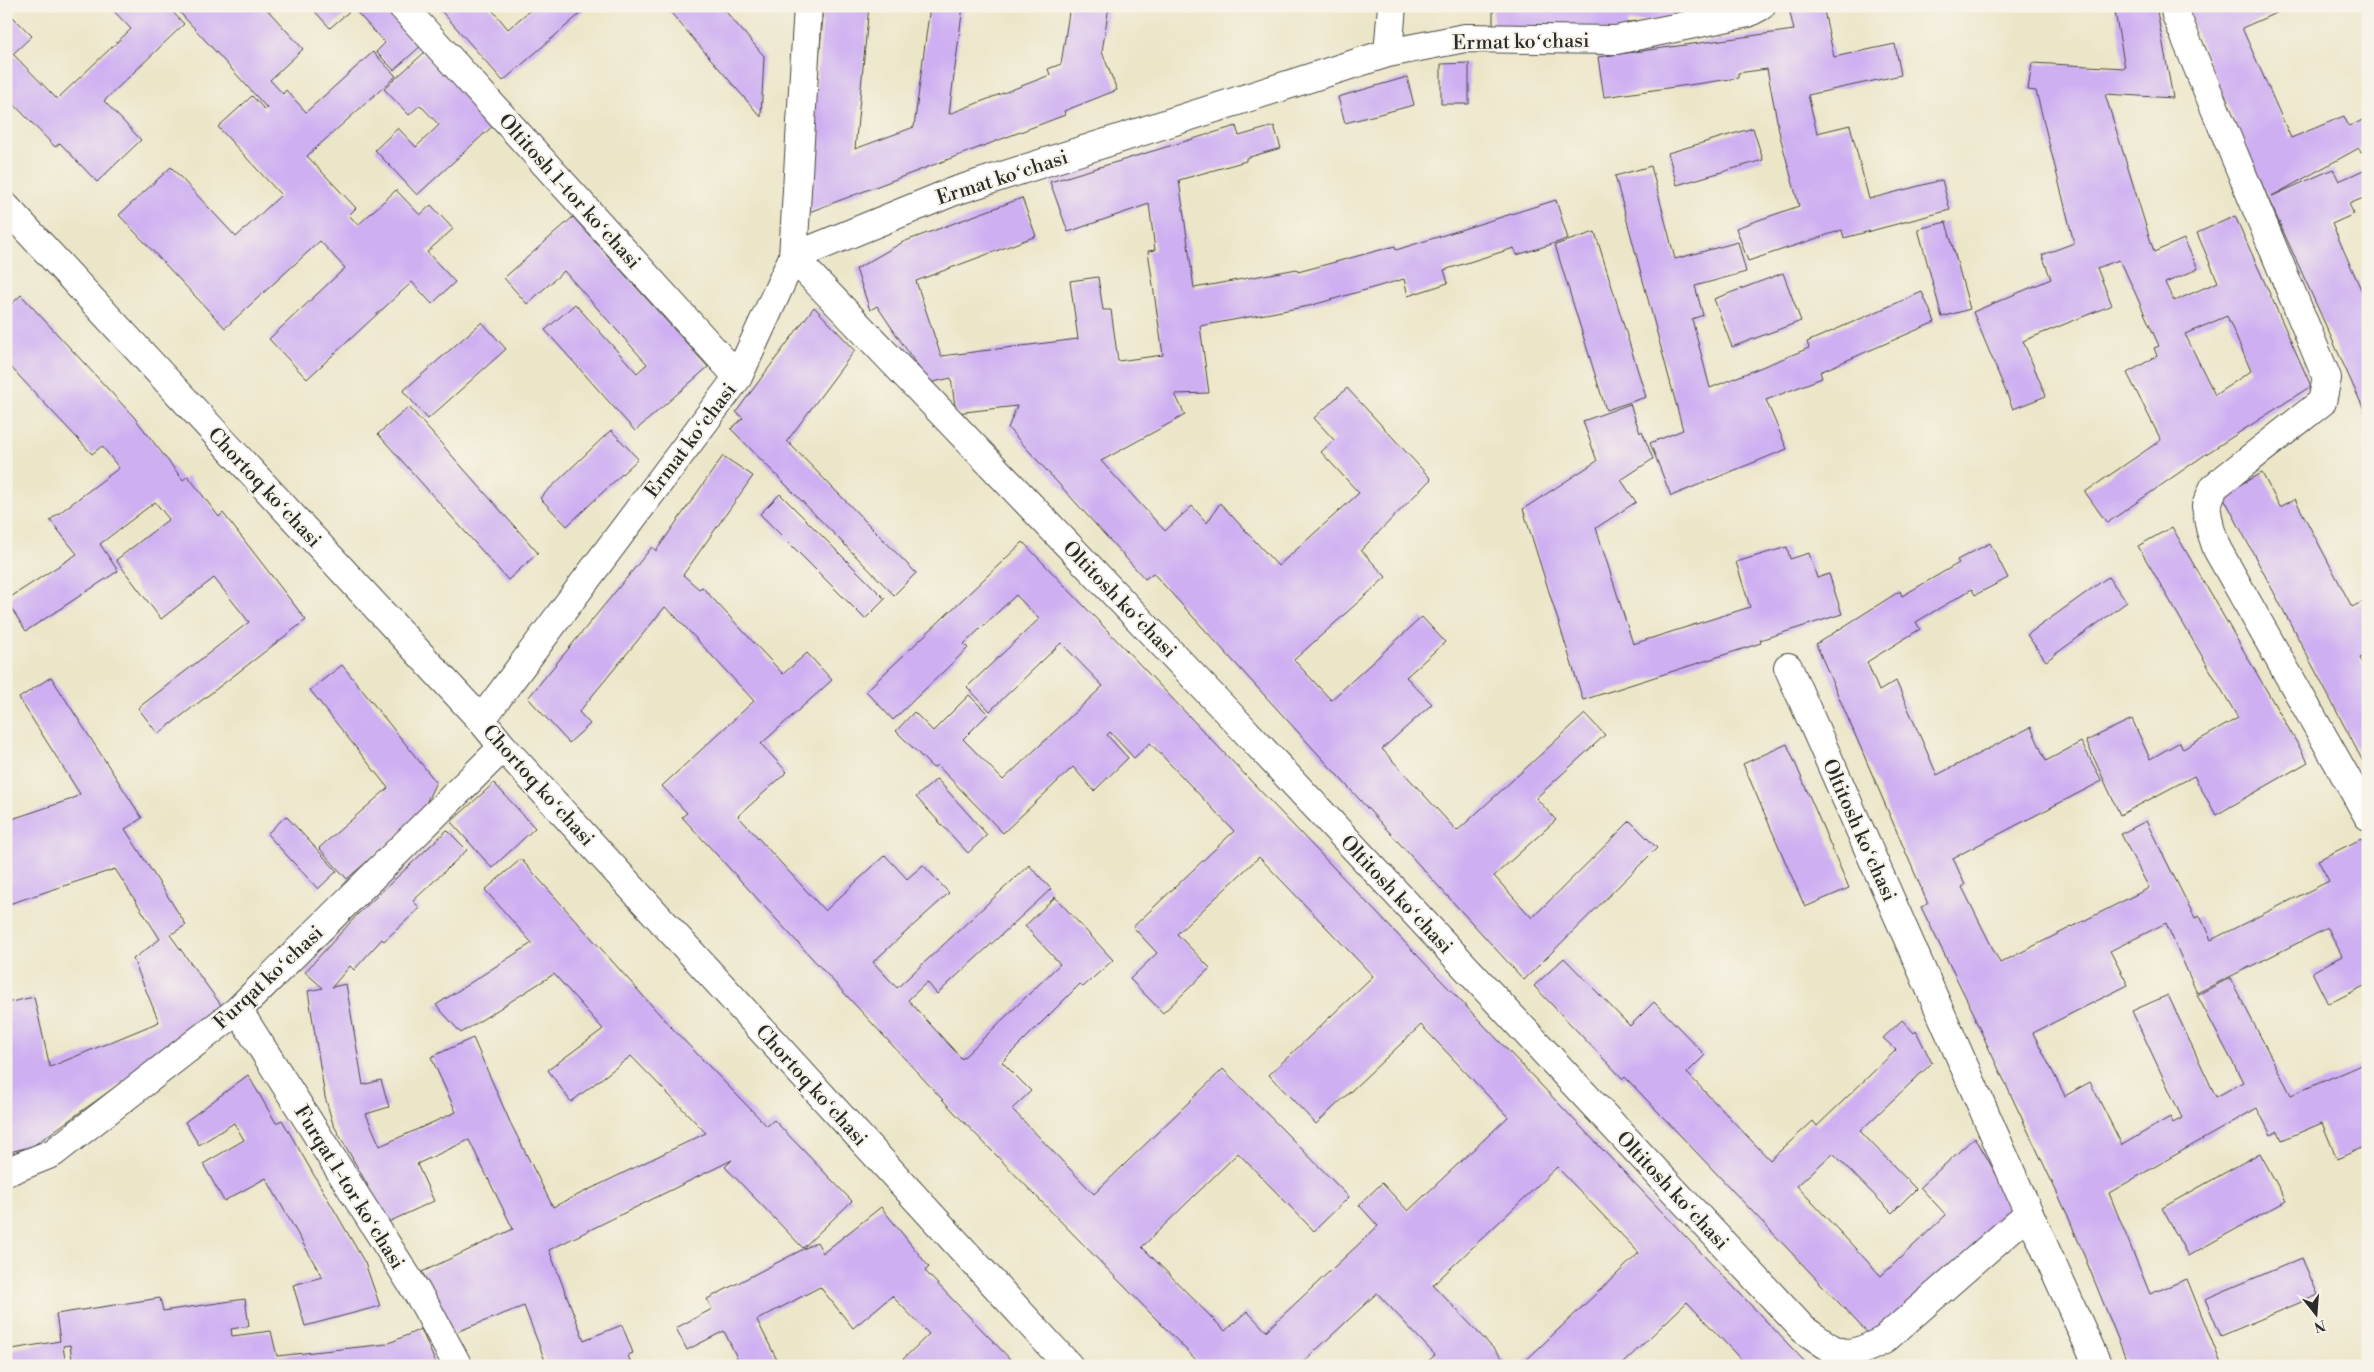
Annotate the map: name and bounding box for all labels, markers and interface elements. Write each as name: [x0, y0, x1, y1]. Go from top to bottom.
street label: Ermat koʻchasi: [1452, 29, 1590, 56]
street label: Oltitosh 1-tor koʻchasi: [492, 109, 646, 275]
street label: Ermat koʻchasi: [933, 145, 1072, 212]
street label: Ermat koʻchasi: [640, 378, 743, 503]
street label: Chortoq koʻchasi: [202, 423, 326, 554]
street label: Oltitosh koʻchasi: [1057, 536, 1181, 664]
street label: Chortoq koʻchasi: [477, 720, 599, 852]
street label: Oltitosh koʻchasi: [1816, 755, 1901, 906]
street label: Oltitosh koʻchasi: [1334, 830, 1458, 960]
street label: Furqat koʻchasi: [209, 921, 329, 1035]
street label: Chortoq koʻchasi: [750, 1020, 872, 1152]
street label: Furqat 1-tor koʻchasi: [288, 1101, 410, 1275]
street label: Oltitosh koʻchasi: [1610, 1126, 1734, 1256]
north arrow: [2292, 1290, 2342, 1340]
text: N: [2312, 1315, 2327, 1336]

